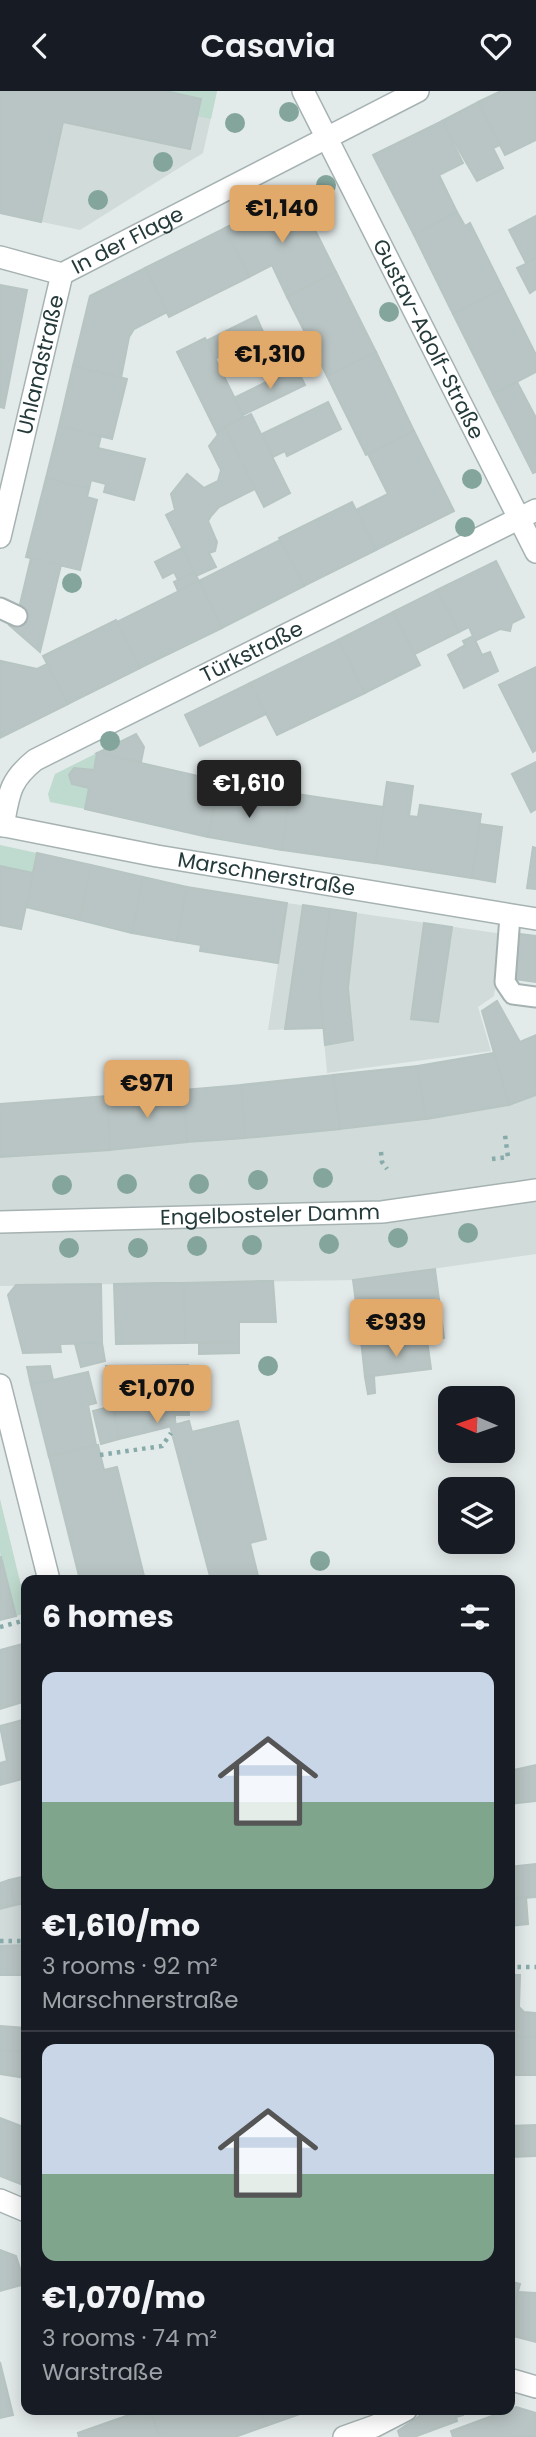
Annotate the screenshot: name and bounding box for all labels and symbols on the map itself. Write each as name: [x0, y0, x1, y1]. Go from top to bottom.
pin: €1,140: [225, 185, 339, 245]
street label: In der Flage: [66, 199, 188, 281]
street label: Gustav-Adolf-Straße: [366, 234, 492, 444]
street label: Uhlandstraße: [10, 292, 71, 437]
pin: €1,310: [213, 331, 327, 391]
street label: Türkstraße: [195, 614, 308, 689]
pin: €1,610: [192, 761, 306, 820]
street label: Marschnerstraße: [176, 845, 358, 903]
pin: €971: [106, 1061, 188, 1120]
street label: Engelbosteler Damm: [160, 1197, 380, 1232]
pin: €939: [355, 1299, 437, 1359]
pin: €1,070: [100, 1365, 214, 1425]
north arrow: [438, 1386, 514, 1463]

